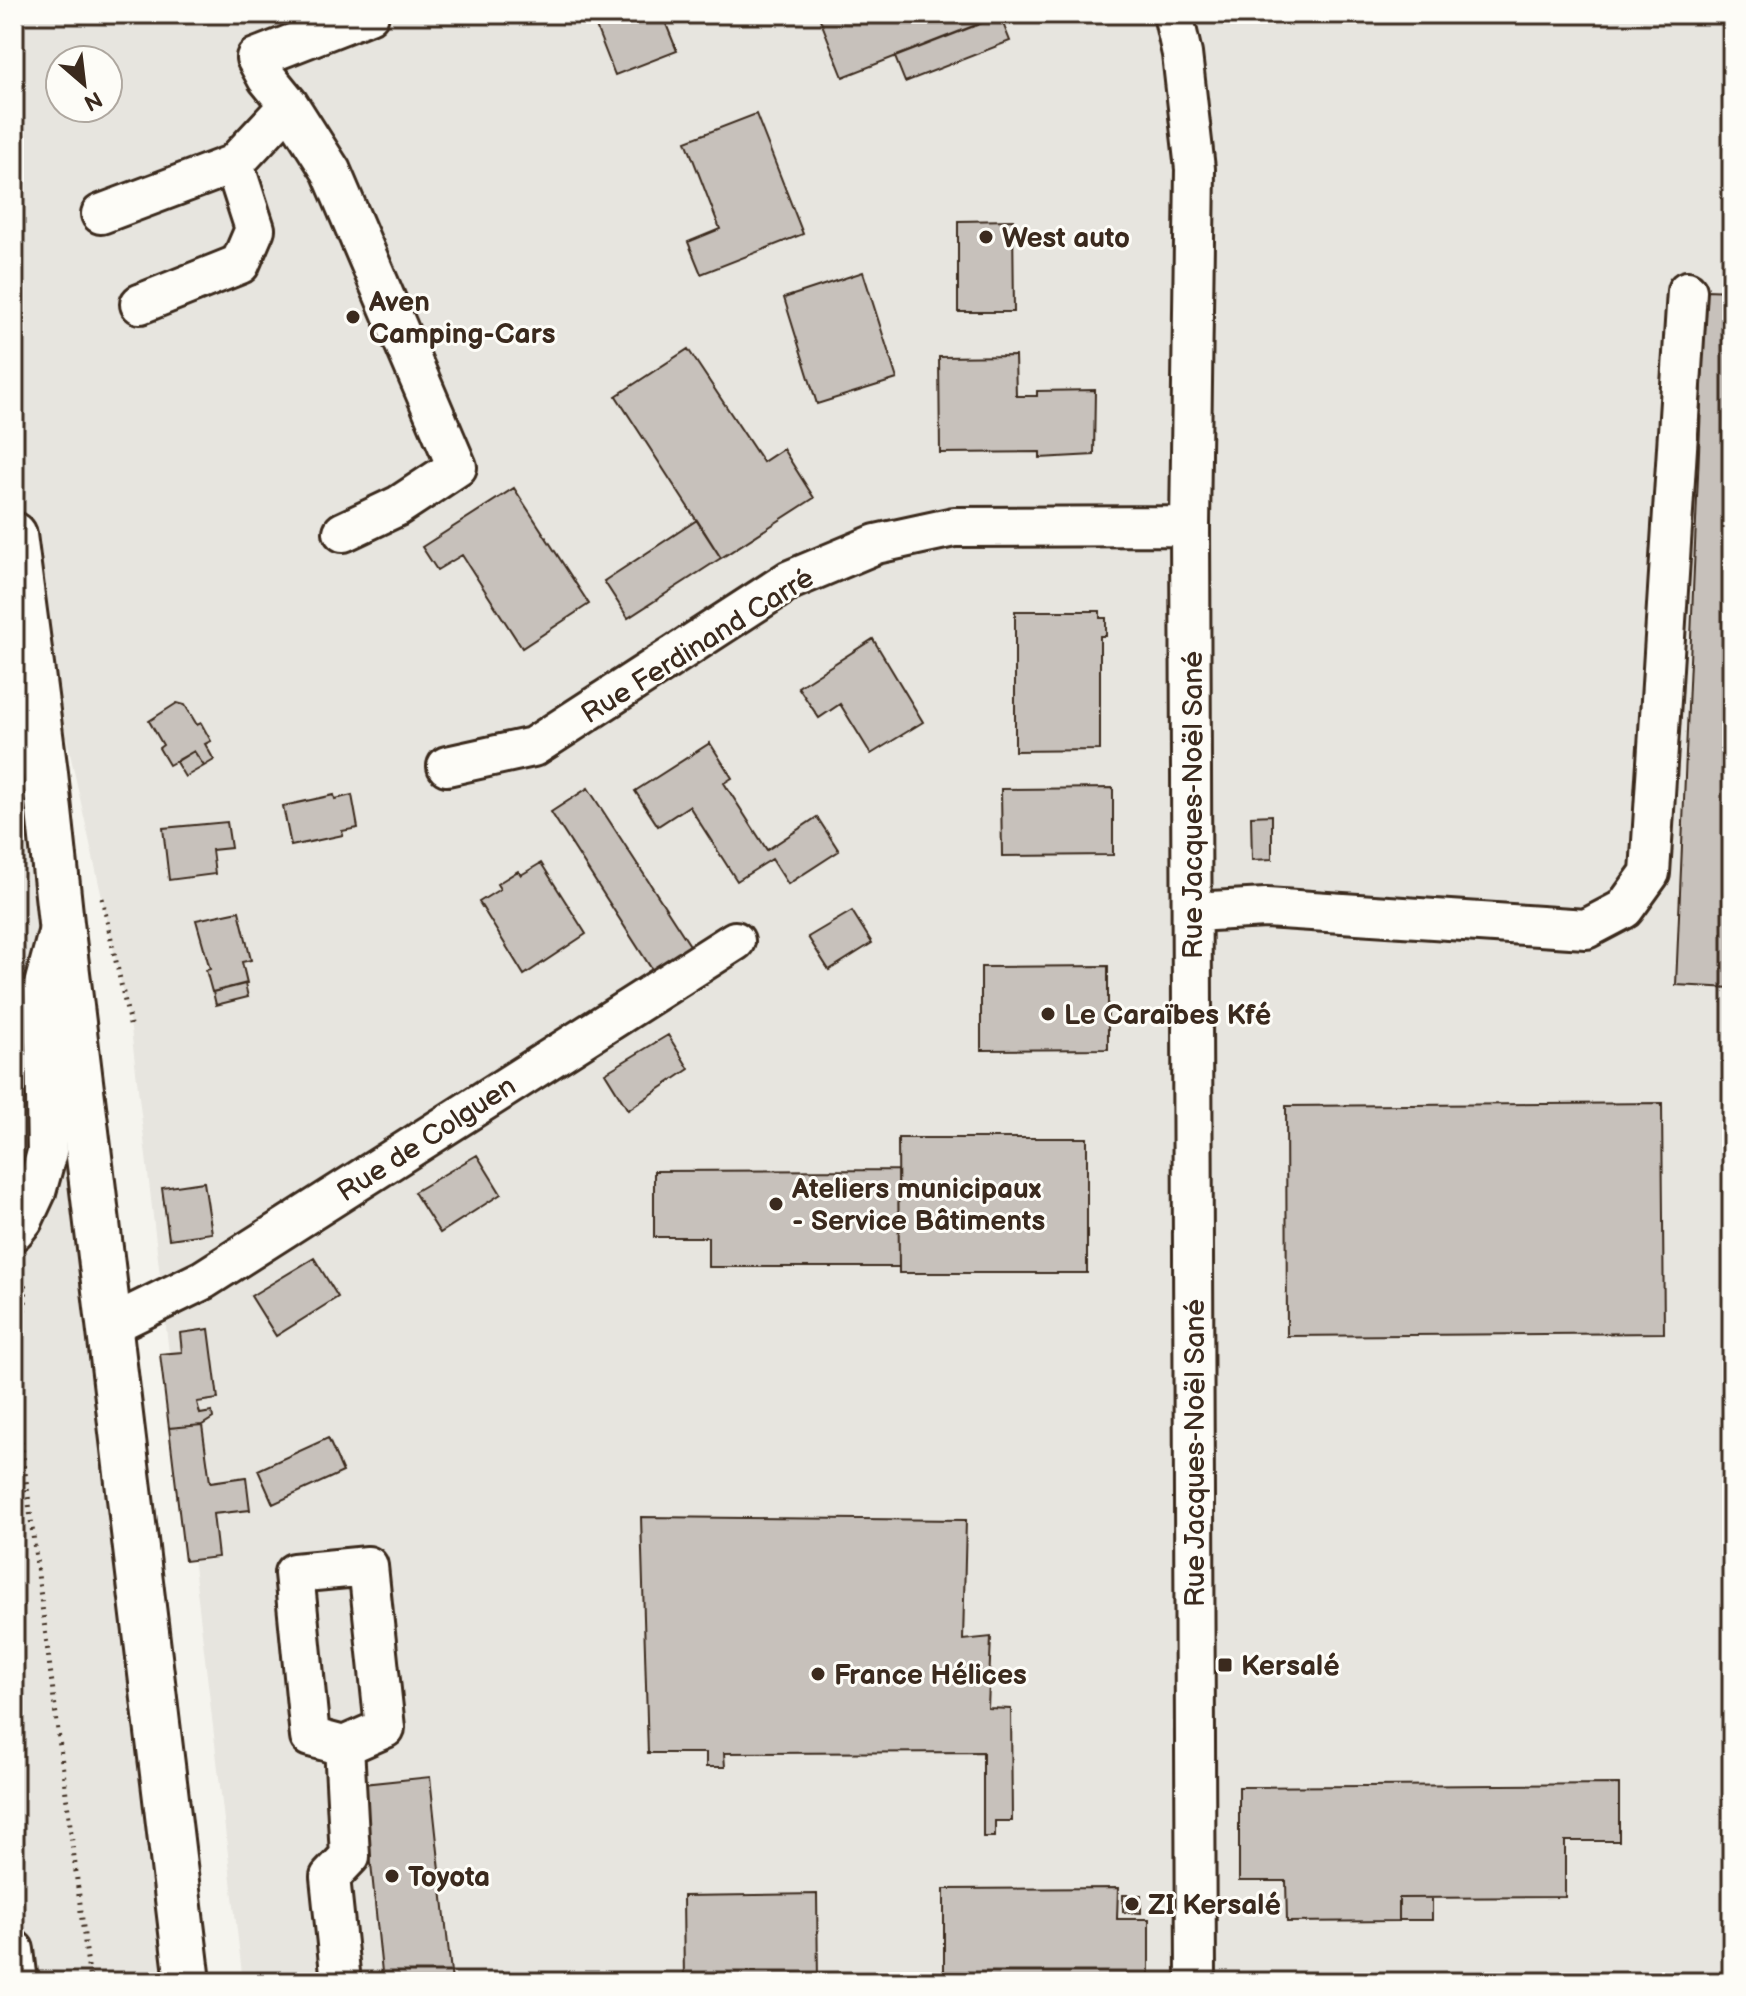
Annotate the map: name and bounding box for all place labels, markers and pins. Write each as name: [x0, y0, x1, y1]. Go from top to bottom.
place label: West auto: [1002, 222, 1130, 255]
marker: West auto: [977, 228, 995, 246]
place label: Aven Camping-Cars: [368, 286, 556, 351]
marker: Aven Camping-Cars: [344, 308, 362, 326]
place label: Le Caraïbes Kfé: [1064, 999, 1272, 1032]
marker: Le Caraïbes Kfé: [1039, 1005, 1057, 1023]
place label: Ateliers municipaux - Service Bâtiments: [791, 1173, 1045, 1238]
marker: Ateliers municipaux - Service Bâtiments: [767, 1195, 785, 1213]
place label: Kersalé: [1241, 1650, 1340, 1683]
marker: Kersalé: [1216, 1656, 1234, 1674]
place label: France Hélices: [834, 1659, 1027, 1692]
marker: France Hélices: [809, 1665, 827, 1683]
place label: Toyota: [408, 1861, 490, 1894]
marker: Toyota: [383, 1867, 401, 1885]
place label: ZI Kersalé: [1148, 1889, 1281, 1922]
marker: ZI Kersalé: [1123, 1895, 1141, 1913]

